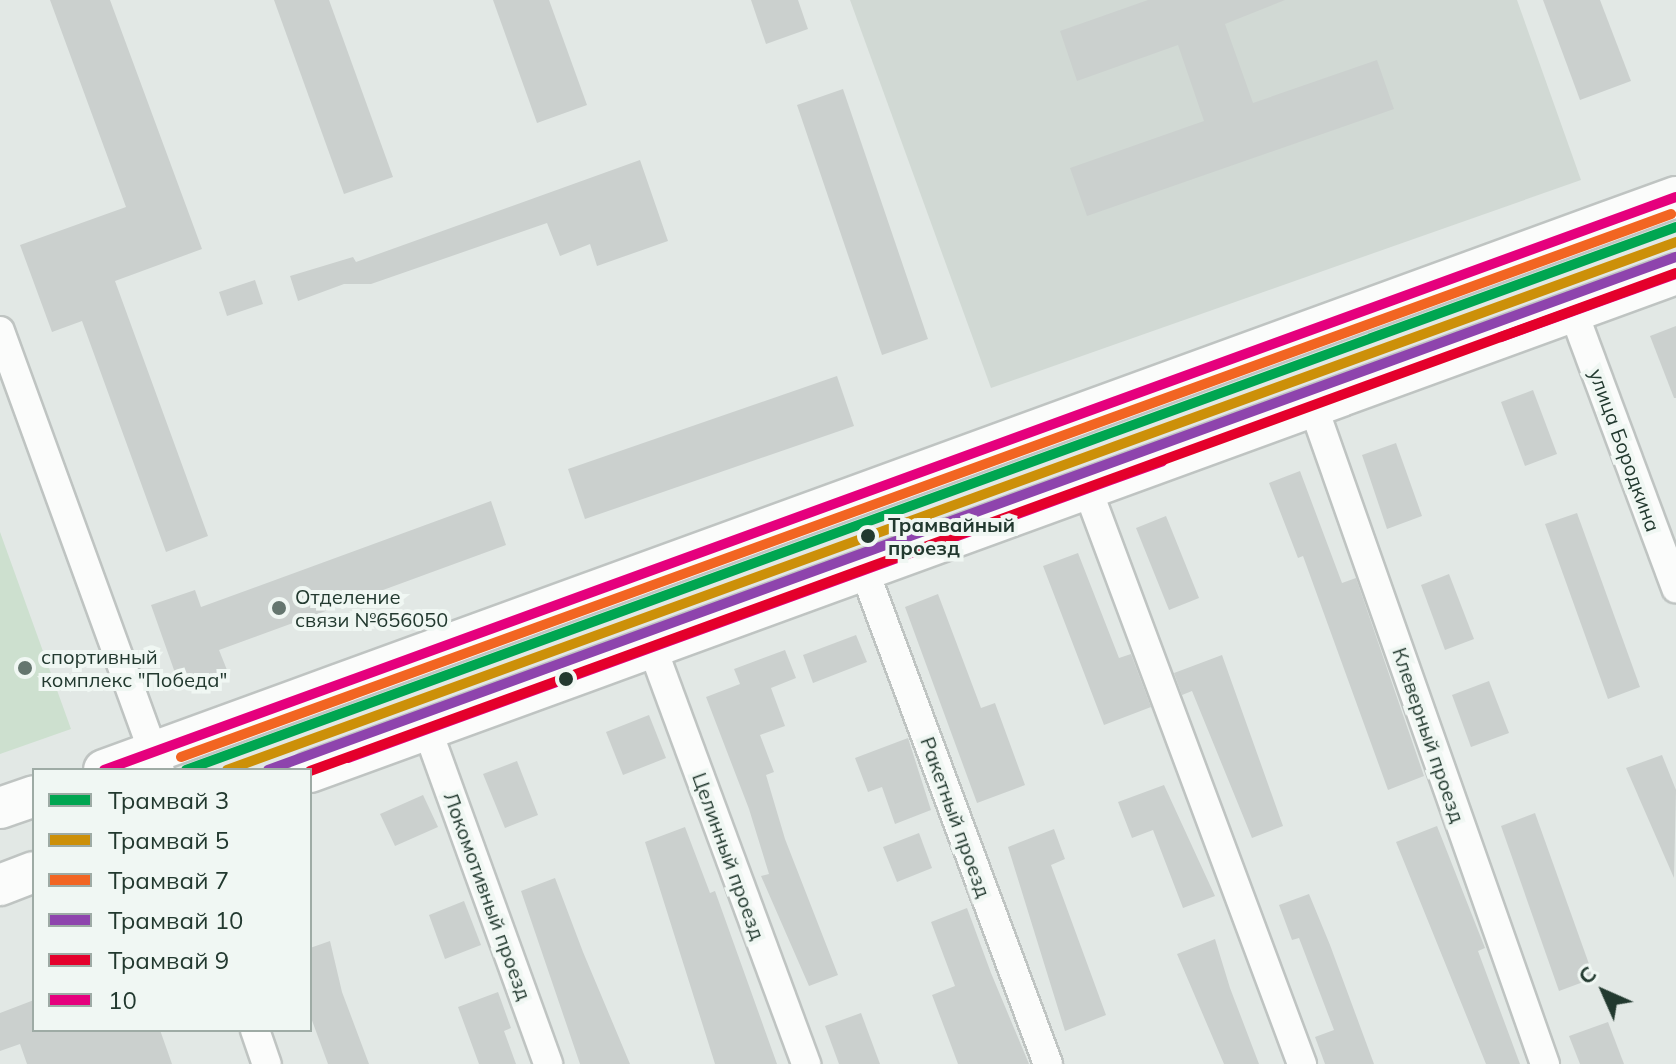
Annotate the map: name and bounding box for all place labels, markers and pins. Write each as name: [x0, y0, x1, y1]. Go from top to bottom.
place label: Трамвайный проезд: [888, 512, 1015, 559]
marker: Трамвайный проезд: [855, 523, 881, 549]
place label: Отделение связи №656050: [295, 584, 448, 631]
marker: Отделение связи №656050: [270, 599, 288, 617]
place label: спортивный комплекс "Победа": [41, 644, 227, 691]
marker: спортивный комплекс "Победа": [16, 659, 34, 677]
unlabelled marker: [558, 671, 574, 687]

